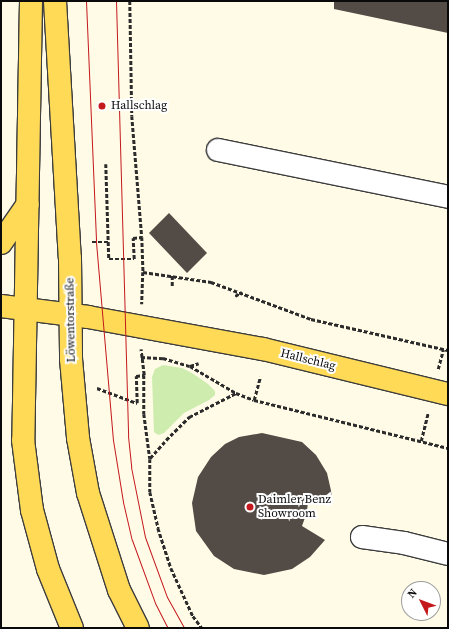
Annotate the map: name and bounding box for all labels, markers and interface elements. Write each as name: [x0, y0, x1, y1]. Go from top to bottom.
place label: Hallschlag: [111, 99, 167, 113]
marker: Hallschlag: [96, 100, 108, 112]
street label: Löwentorstraße: [63, 277, 79, 363]
street label: Hallschlag: [279, 346, 337, 374]
place label: Daimler Benz Showroom: [258, 493, 331, 521]
marker: Daimler Benz Showroom: [245, 502, 255, 512]
north arrow: [401, 581, 441, 621]
text: N: [404, 585, 421, 601]

